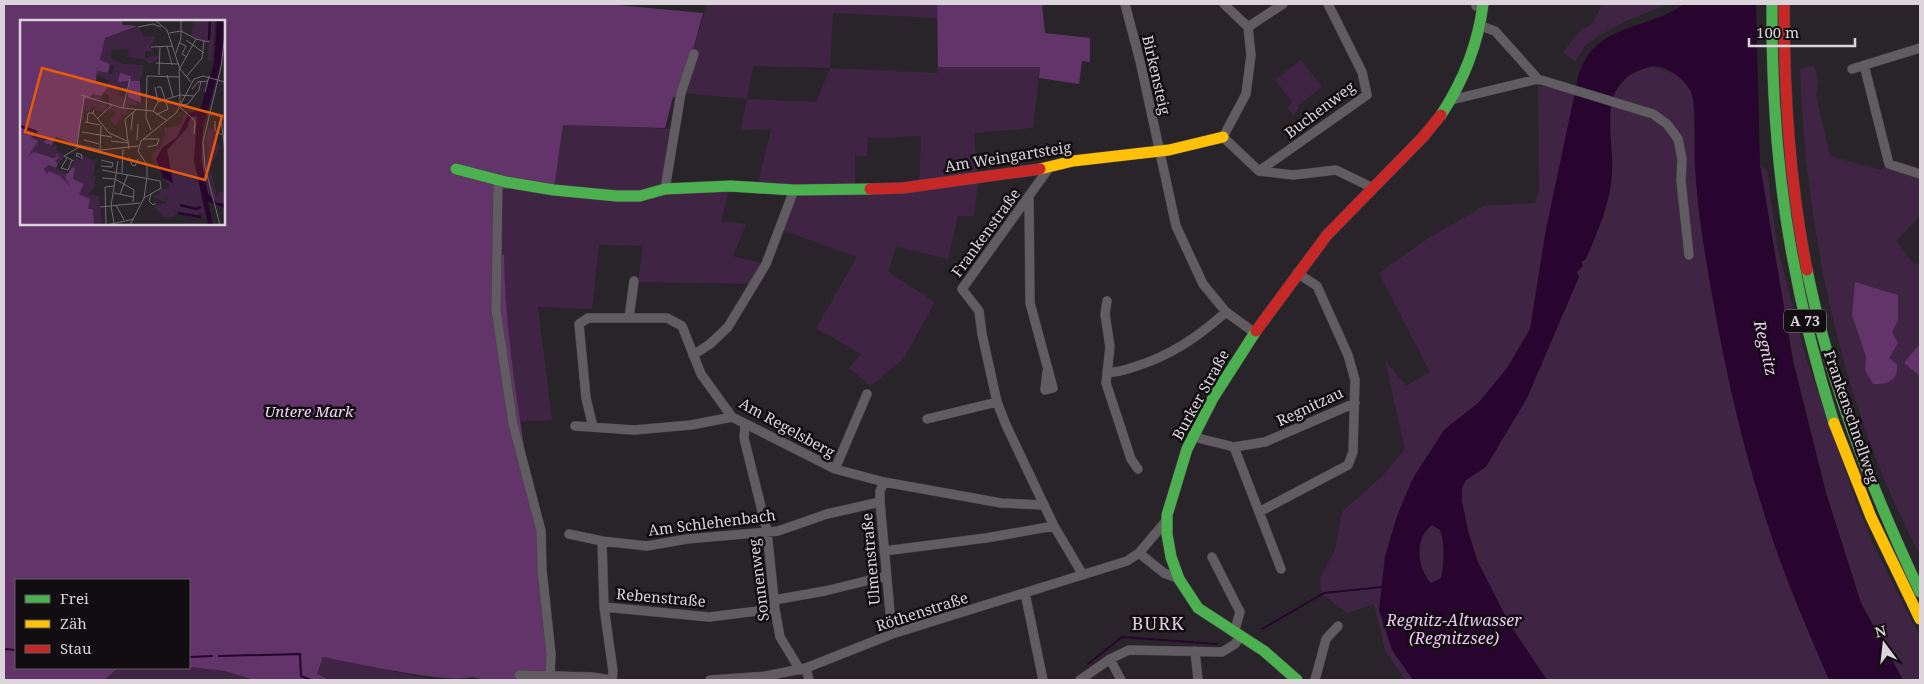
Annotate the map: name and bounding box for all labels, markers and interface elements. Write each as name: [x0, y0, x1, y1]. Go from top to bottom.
scale bar: [1749, 15, 1855, 47]
inset map: [20, 20, 225, 225]
text: 100 m: [1756, 22, 1799, 42]
street label: Birkensteig: [1138, 33, 1176, 116]
street label: Buchenweg: [1280, 76, 1359, 142]
street label: Am Weingartsteig: [943, 136, 1073, 176]
street label: Frankenstraße: [946, 184, 1024, 281]
road number: A 73: [1784, 310, 1826, 332]
water label: Regnitz: [1749, 317, 1783, 378]
street label: Burker Straße: [1167, 346, 1233, 443]
street label: Frankenschnellweg: [1820, 347, 1884, 486]
street label: Regnitzau: [1273, 382, 1347, 430]
street label: Am Regelsberg: [736, 393, 839, 462]
park label: Untere Mark: [264, 401, 354, 421]
street label: Am Schlehenbach: [647, 504, 777, 540]
street label: Ulmenstraße: [856, 512, 884, 606]
street label: Sonnenweg: [743, 538, 773, 622]
legend: [15, 579, 190, 669]
street label: Rebenstraße: [616, 583, 707, 611]
street label: Röthenstraße: [873, 587, 970, 635]
text: Frei: [60, 588, 89, 608]
water label: Regnitz-Altwasser (Regnitzsee): [1385, 609, 1522, 649]
district label: BURK: [1131, 611, 1185, 635]
text: Zäh: [60, 613, 87, 633]
north arrow: [1859, 619, 1909, 669]
text: N: [1873, 620, 1888, 642]
text: Stau: [60, 638, 92, 658]

